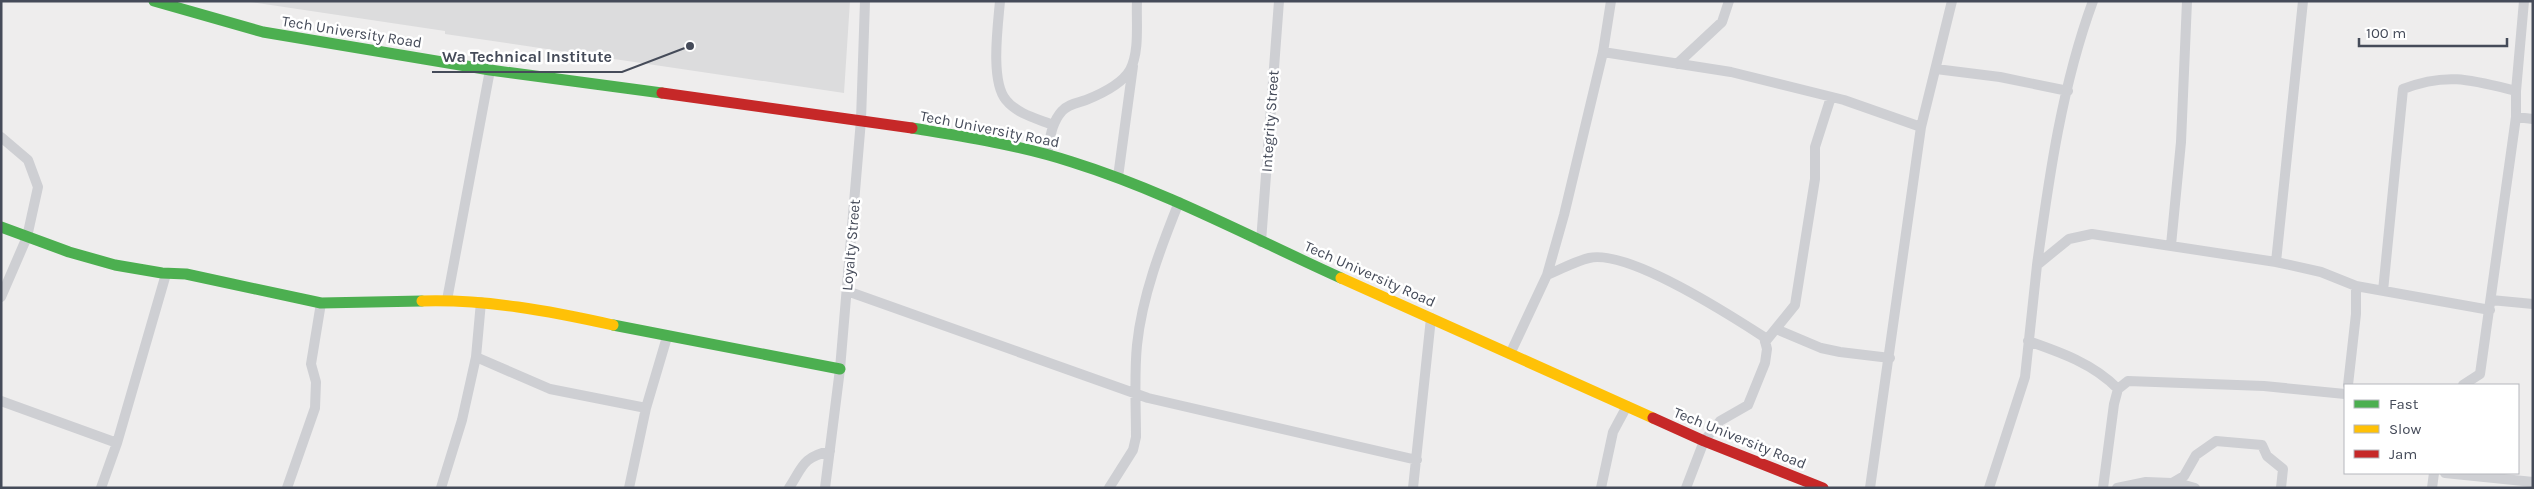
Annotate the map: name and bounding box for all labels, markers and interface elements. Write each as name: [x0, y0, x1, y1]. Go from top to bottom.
street label: Tech University Road: [281, 12, 423, 52]
scale bar: [2359, 15, 2506, 47]
text: 100 m: [2366, 24, 2406, 42]
callout: Wa Technical Institute: [432, 41, 622, 72]
text: Wa Technical Institute: [442, 47, 612, 66]
street label: Integrity Street: [1257, 69, 1283, 173]
street label: Tech University Road: [919, 107, 1061, 151]
street label: Loyalty Street: [838, 198, 864, 292]
street label: Tech University Road: [1302, 237, 1438, 311]
legend: [2344, 384, 2519, 474]
text: Fast: [2389, 395, 2419, 413]
street label: Tech University Road: [1671, 403, 1809, 473]
text: Slow: [2389, 420, 2421, 438]
text: Jam: [2389, 445, 2417, 463]

